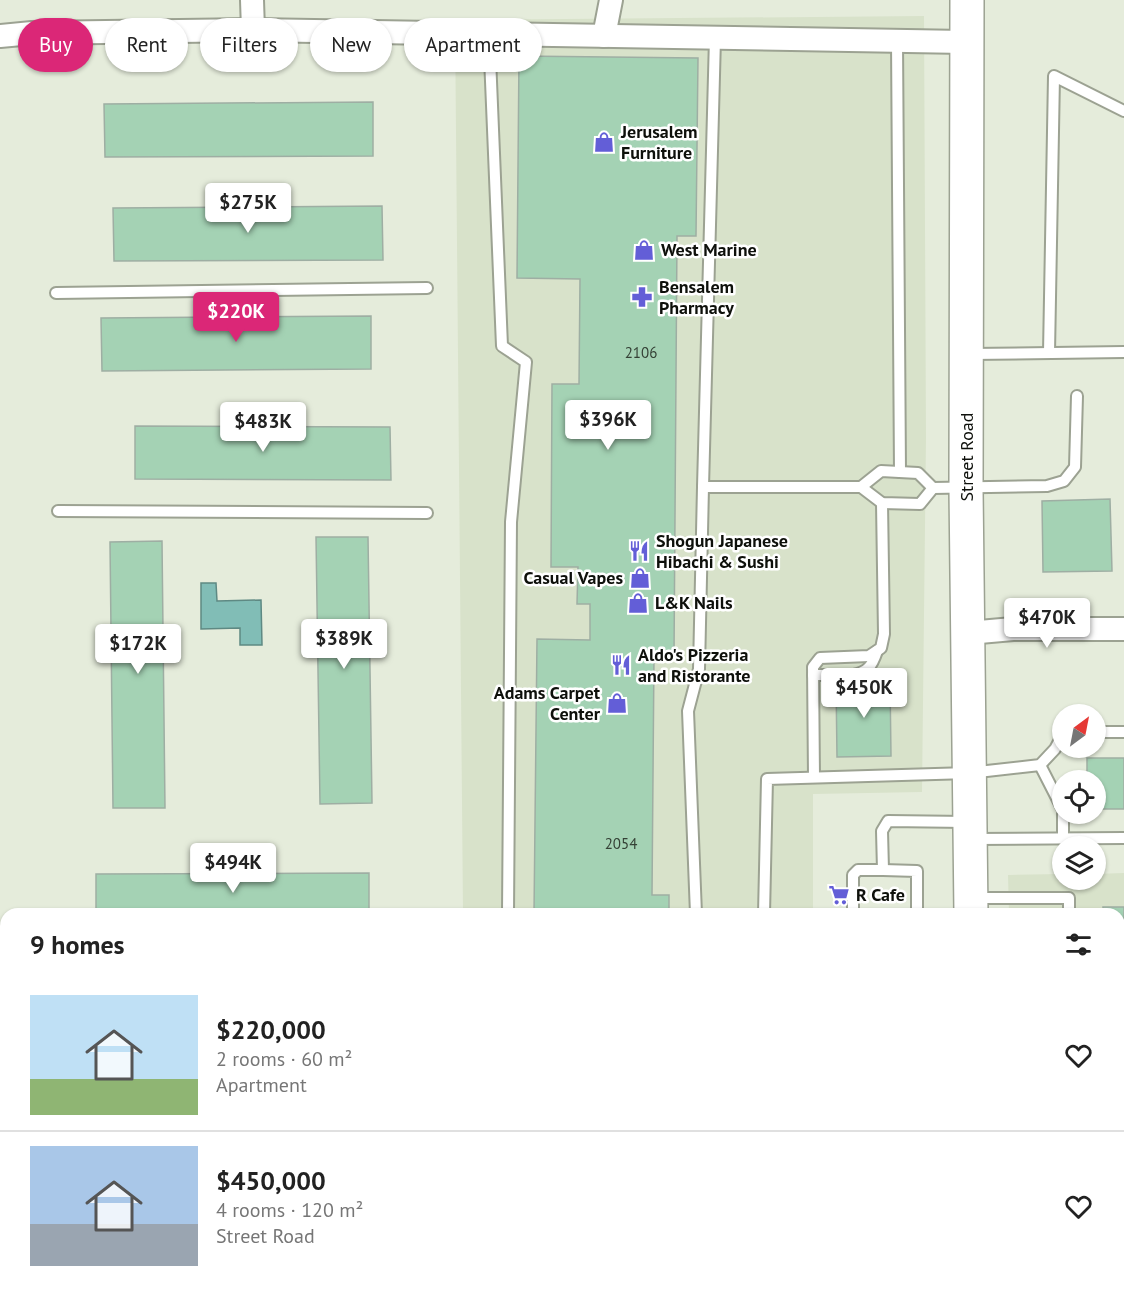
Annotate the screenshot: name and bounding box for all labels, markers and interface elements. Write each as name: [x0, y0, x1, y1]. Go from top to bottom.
chip: Buy: [18, 18, 93, 72]
chip: Rent: [105, 18, 188, 72]
chip: Filters: [200, 18, 298, 72]
chip: New: [310, 18, 392, 72]
chip: Apartment: [404, 18, 542, 72]
place label: Jerusalem Furniture: [620, 120, 698, 164]
shop icon: Jerusalem Furniture: [592, 130, 616, 154]
pin: $275K: [206, 183, 290, 234]
text: $275K: [219, 189, 277, 215]
shop icon: West Marine: [632, 238, 656, 262]
place label: West Marine: [661, 238, 757, 261]
place label: Bensalem Pharmacy: [659, 275, 734, 319]
pharmacy icon: Bensalem Pharmacy: [630, 285, 654, 309]
pin: $220K: [194, 292, 278, 343]
text: $220K: [207, 298, 265, 324]
house number: 2106: [625, 343, 657, 362]
pin: $396K: [566, 400, 650, 451]
pin: $483K: [221, 402, 305, 453]
text: $396K: [579, 406, 637, 432]
text: $483K: [234, 408, 292, 434]
street label: Street Road: [955, 413, 978, 501]
place label: Shogun Japanese Hibachi & Sushi: [656, 529, 788, 573]
restaurant icon: Shogun Japanese Hibachi & Sushi: [627, 539, 651, 563]
place label: Casual Vapes: [523, 566, 623, 589]
shop icon: Casual Vapes: [628, 566, 652, 590]
shop icon: L&K Nails: [626, 591, 650, 615]
place label: L&K Nails: [655, 591, 733, 614]
pin: $470K: [1005, 598, 1089, 649]
text: $470K: [1018, 604, 1076, 630]
pin: $389K: [302, 619, 386, 670]
pin: $172K: [96, 624, 180, 675]
text: $389K: [315, 625, 373, 651]
text: $172K: [109, 630, 167, 656]
place label: Aldo's Pizzeria and Ristorante: [638, 643, 751, 687]
restaurant icon: Aldo's Pizzeria and Ristorante: [609, 653, 633, 677]
pin: $450K: [822, 668, 906, 719]
text: $450K: [835, 674, 893, 700]
place label: Adams Carpet Center: [494, 681, 601, 725]
shop icon: Adams Carpet Center: [605, 691, 629, 715]
north arrow: [1052, 704, 1106, 758]
map controls: [1052, 704, 1106, 890]
button: locate: [1052, 770, 1106, 824]
house number: 2054: [605, 834, 637, 853]
button: layers: [1052, 836, 1106, 890]
pin: $494K: [191, 843, 275, 894]
text: $494K: [204, 849, 262, 875]
supermarket icon: R Cafe: [827, 883, 851, 907]
place label: R Cafe: [856, 883, 905, 906]
text: 9 homes: [30, 928, 125, 961]
icon: filters: [1062, 928, 1095, 961]
text: $220,000: [216, 1013, 326, 1046]
icon: home: [78, 1019, 150, 1091]
icon: heart: [1062, 1039, 1095, 1072]
text: 2 rooms · 60 m²: [216, 1046, 352, 1072]
text: Apartment: [216, 1072, 307, 1098]
text: $450,000: [216, 1164, 326, 1197]
icon: home: [78, 1170, 150, 1242]
icon: heart: [1062, 1190, 1095, 1223]
text: 4 rooms · 120 m²: [216, 1197, 363, 1223]
text: Street Road: [216, 1223, 315, 1249]

